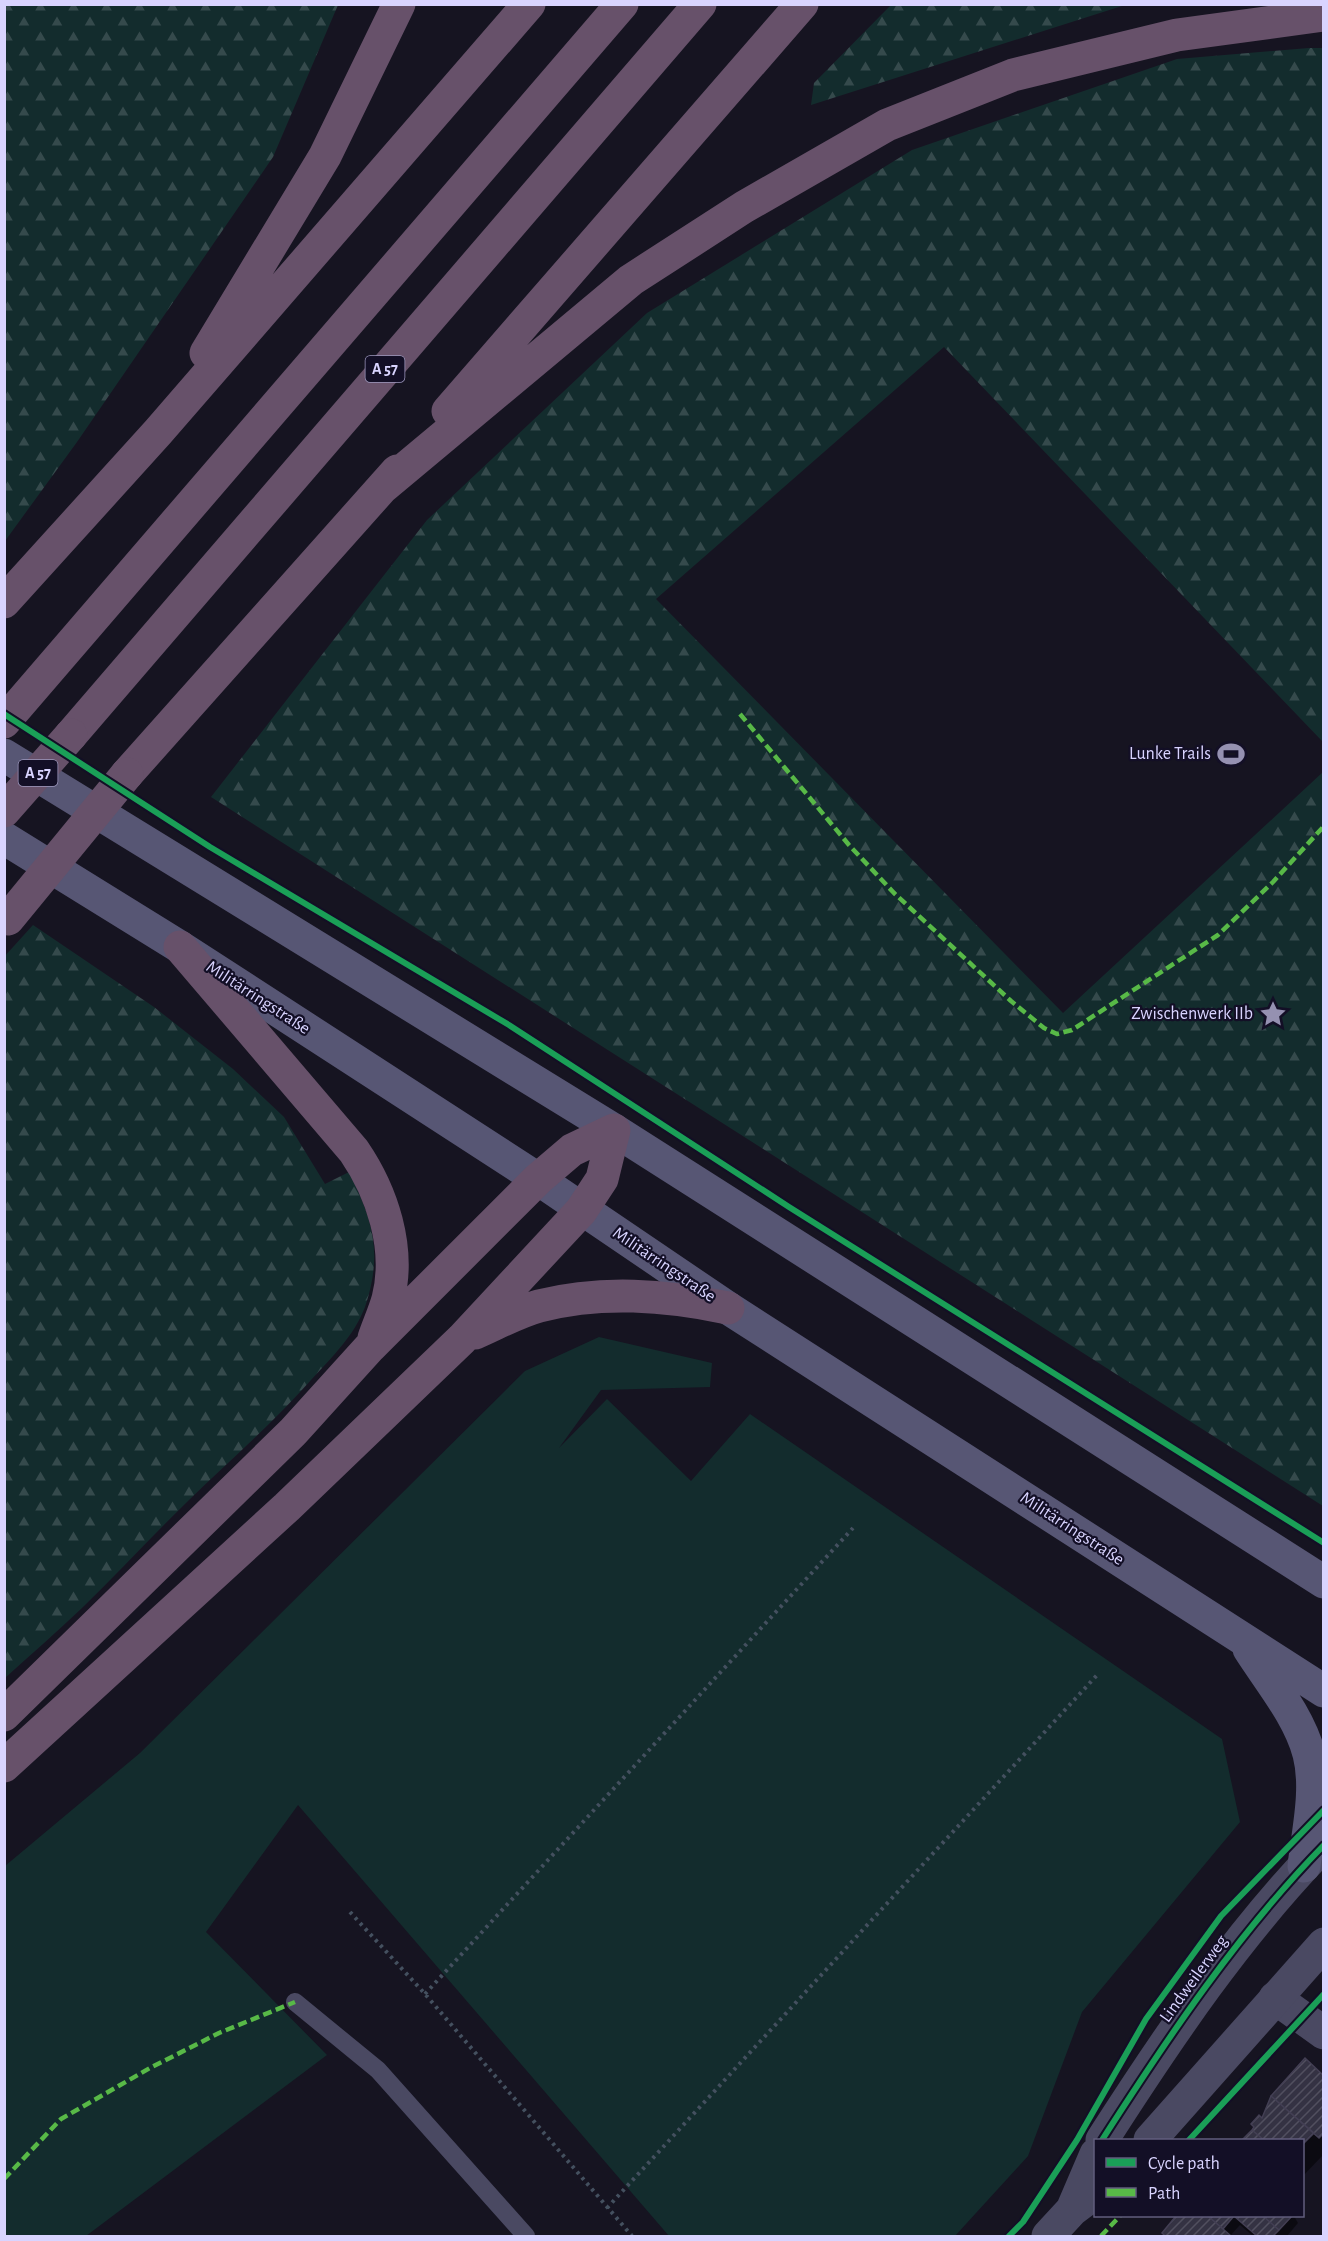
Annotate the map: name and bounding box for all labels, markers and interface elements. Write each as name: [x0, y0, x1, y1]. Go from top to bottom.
road number: A 57: [366, 356, 404, 382]
sports icon: Lunke Trails: [1216, 739, 1246, 769]
place label: Lunke Trails: [1129, 745, 1211, 763]
road number: A 57: [18, 760, 57, 786]
street label: Militärringstraße: [203, 958, 313, 1038]
place icon: Zwischenwerk IIb: [1258, 999, 1288, 1029]
place label: Zwischenwerk IIb: [1131, 1005, 1253, 1023]
street label: Militärringstraße: [609, 1224, 719, 1306]
street label: Militärringstraße: [1017, 1489, 1127, 1569]
street label: Lindweilerweg: [1157, 1932, 1232, 2026]
legend: [1094, 2139, 1304, 2217]
text: Cycle path: [1148, 2155, 1220, 2173]
text: Path: [1148, 2185, 1180, 2203]

